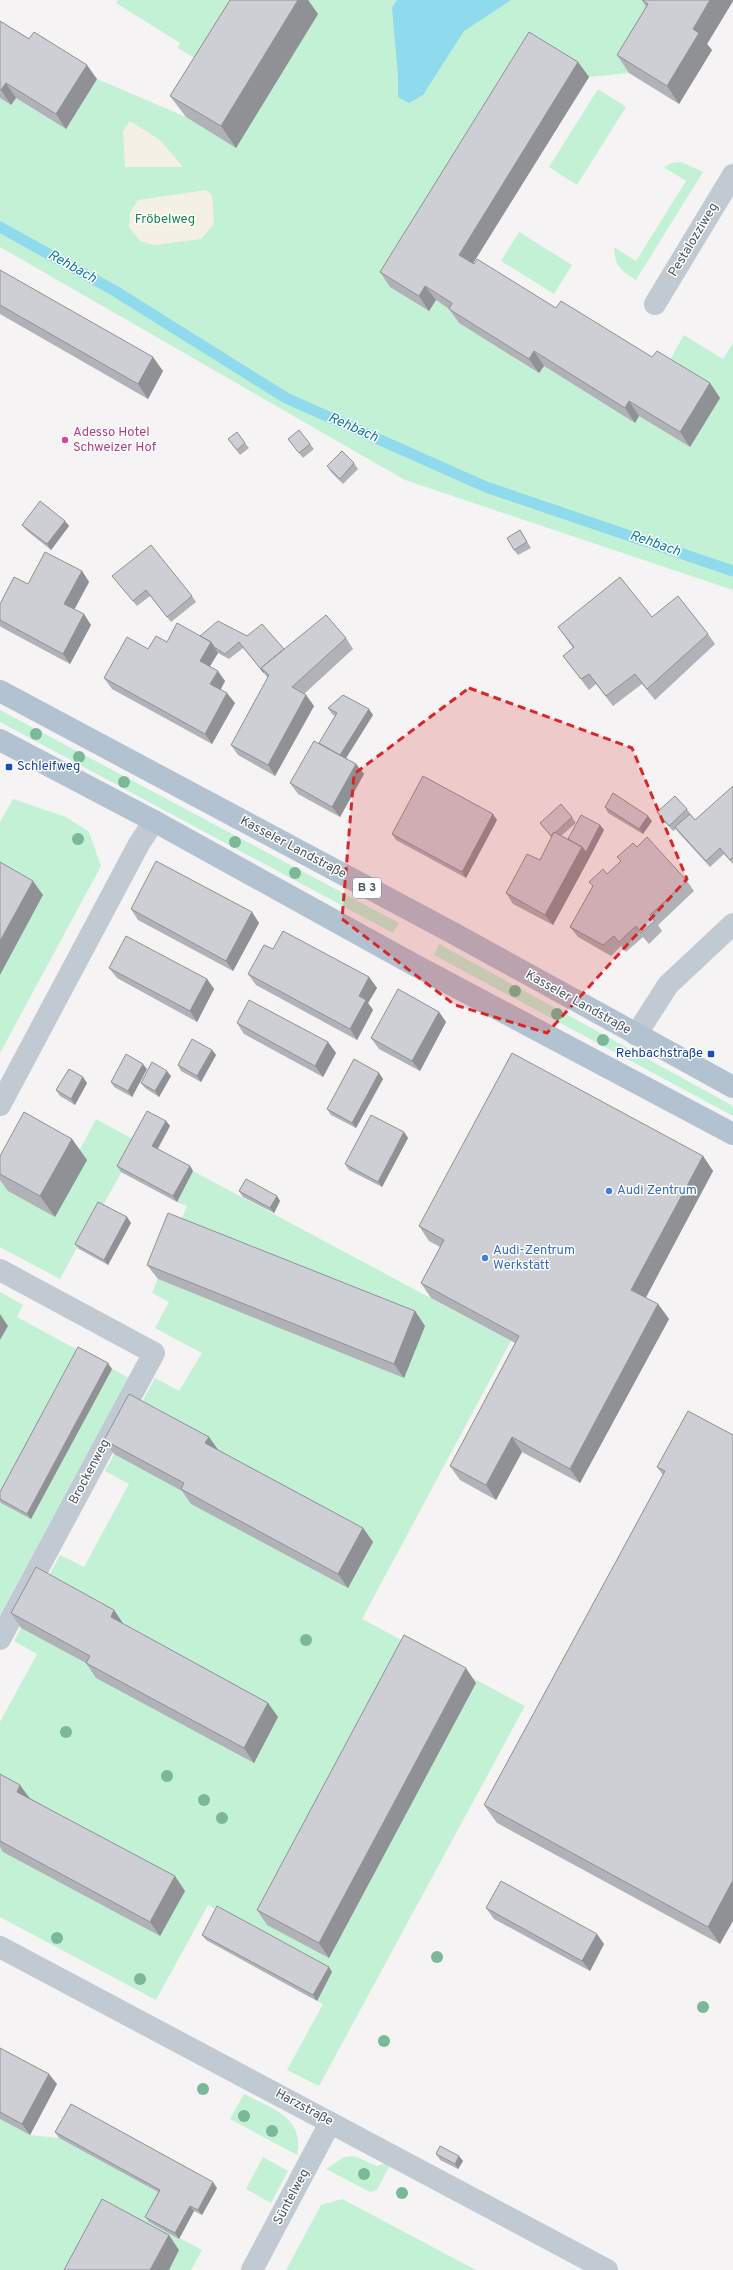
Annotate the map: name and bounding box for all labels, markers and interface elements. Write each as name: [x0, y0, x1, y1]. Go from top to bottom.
street label: Pestalozziweg: [666, 200, 722, 280]
park label: Fröbelweg: [135, 212, 195, 228]
water label: Rehbach: [45, 247, 99, 287]
water label: Rehbach: [325, 410, 381, 447]
place label: Adesso Hotel Schweizer Hof: [73, 425, 157, 456]
marker: Adesso Hotel Schweizer Hof: [60, 435, 70, 445]
water label: Rehbach: [627, 527, 683, 561]
place label: Schleifweg: [17, 759, 80, 775]
marker: Schleifweg: [4, 762, 14, 772]
street label: Kasseler Landstraße: [237, 813, 349, 883]
road number: B 3: [353, 878, 381, 898]
street label: Kasseler Landstraße: [522, 967, 634, 1039]
place label: Rehbachstraße: [616, 1046, 703, 1062]
marker: Rehbachstraße: [706, 1049, 716, 1059]
place label: Audi Zentrum: [617, 1183, 697, 1199]
marker: Audi Zentrum: [604, 1186, 614, 1196]
place label: Audi-Zentrum Werkstatt: [493, 1243, 575, 1274]
marker: Audi-Zentrum Werkstatt: [480, 1253, 490, 1263]
street label: Brockenweg: [66, 1437, 114, 1507]
street label: Harzstraße: [272, 2086, 336, 2130]
street label: Süntelweg: [271, 2166, 313, 2228]

